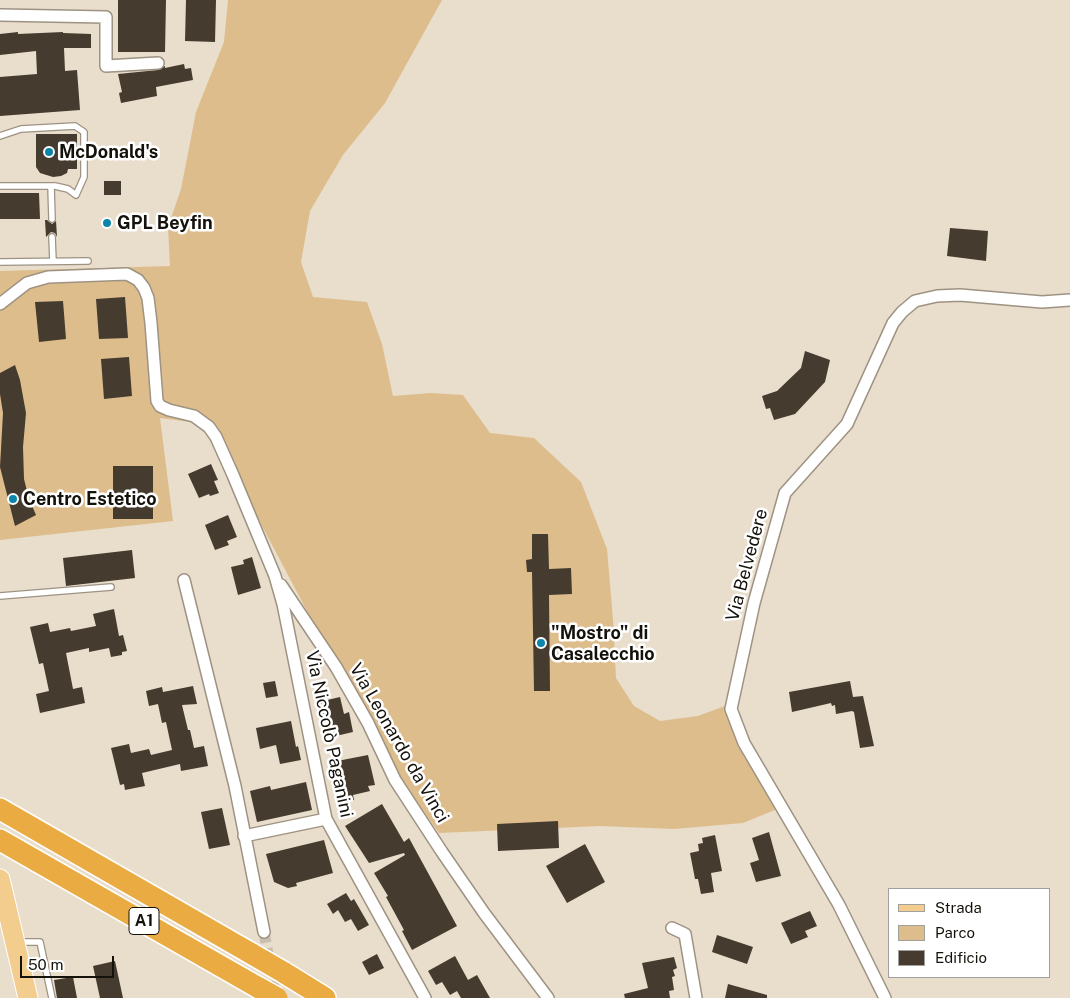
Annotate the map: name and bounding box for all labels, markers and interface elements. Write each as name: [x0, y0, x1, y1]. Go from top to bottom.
place label: McDonald's: [59, 141, 158, 163]
marker: McDonald's: [43, 146, 55, 158]
place label: GPL Beyfin: [117, 212, 213, 234]
marker: GPL Beyfin: [101, 217, 113, 229]
place label: Centro Estetico: [23, 488, 157, 510]
marker: Centro Estetico: [7, 493, 19, 505]
street label: Via Belvedere: [722, 506, 772, 624]
place label: "Mostro" di Casalecchio: [551, 622, 655, 664]
marker: "Mostro" di Casalecchio: [535, 637, 547, 649]
street label: Via Niccolò Paganini: [301, 649, 357, 819]
street label: Via Leonardo da Vinci: [345, 660, 453, 826]
legend: [888, 888, 1050, 978]
text: Strada: [935, 899, 982, 916]
road number: A1: [129, 908, 159, 934]
text: Parco: [935, 924, 975, 941]
scale bar: [22, 946, 116, 978]
text: Edificio: [935, 949, 987, 966]
text: 50 m: [28, 956, 63, 973]

